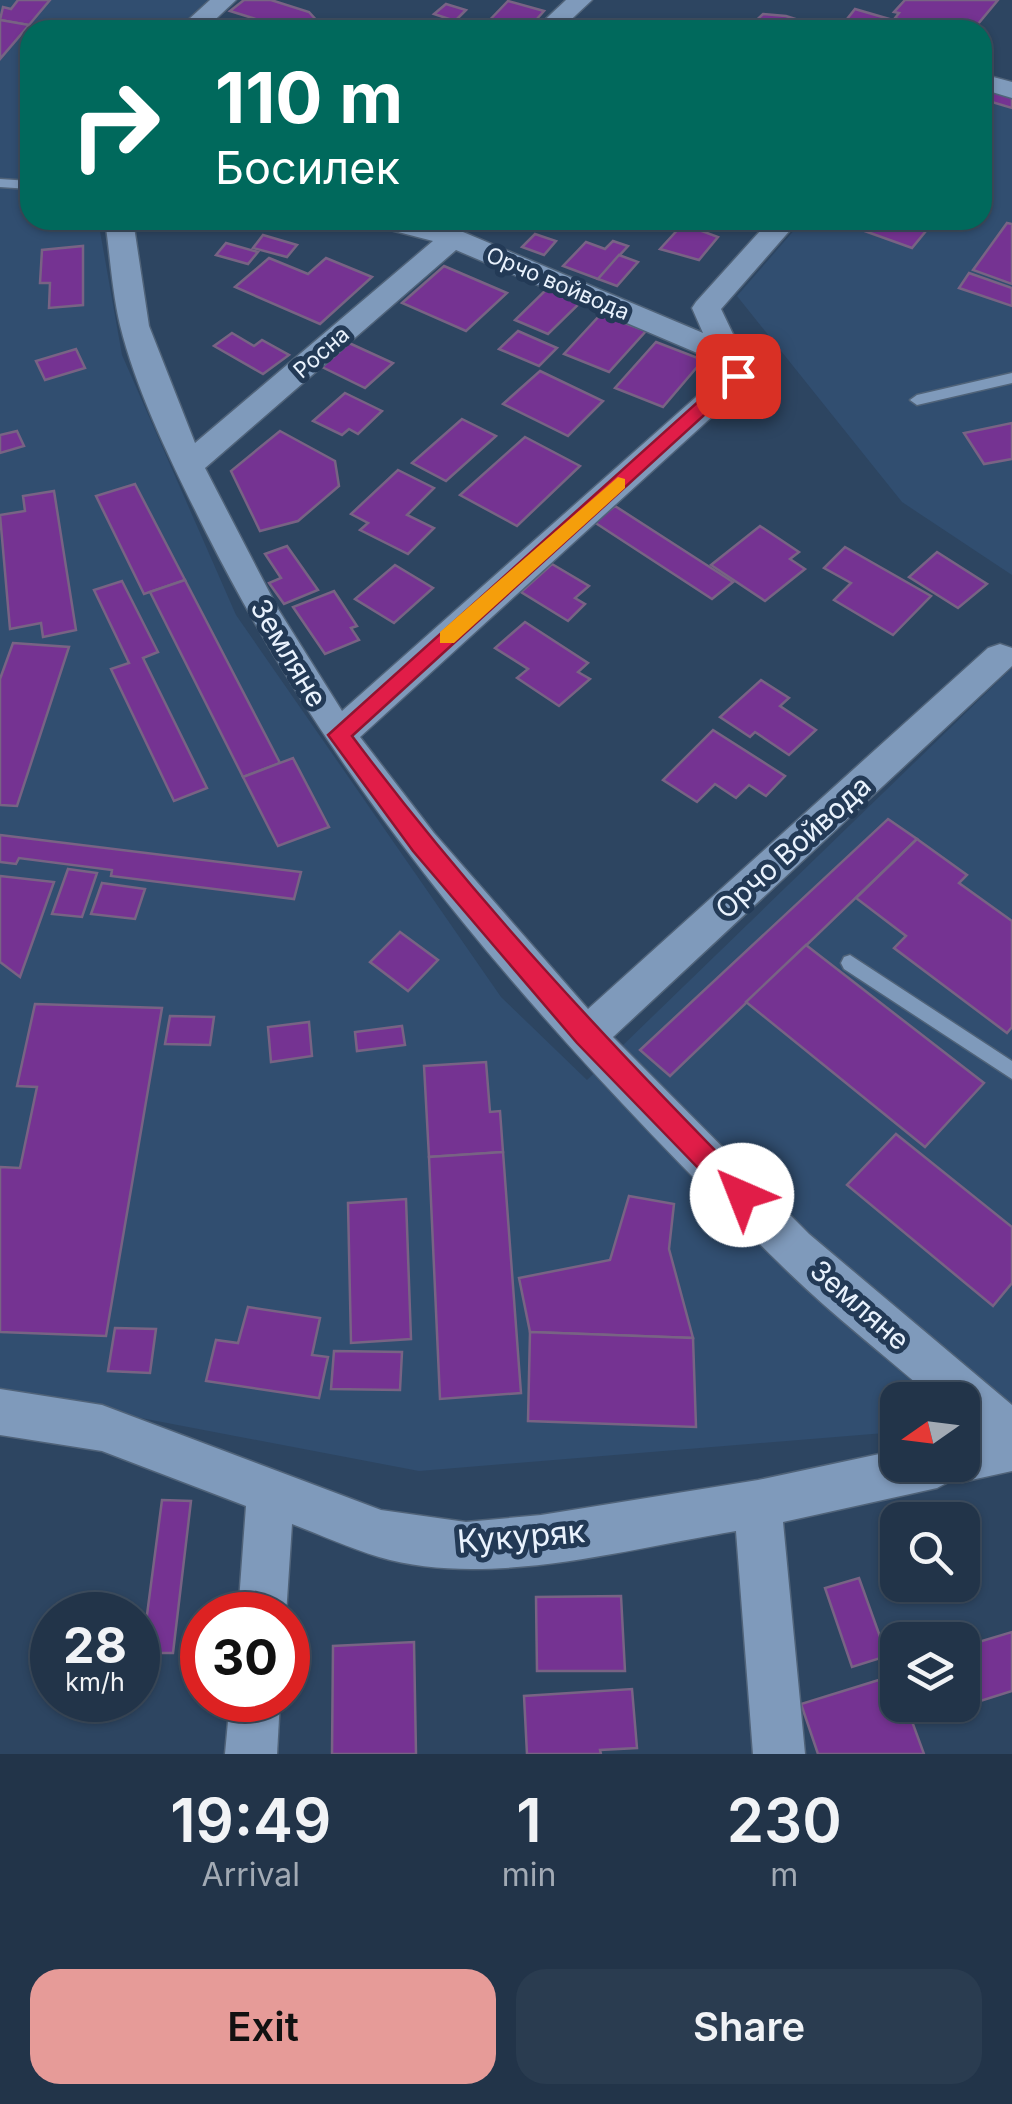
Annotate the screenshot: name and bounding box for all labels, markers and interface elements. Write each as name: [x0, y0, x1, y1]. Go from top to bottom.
text: 110 m: [215, 55, 403, 140]
icon: right: [50, 60, 180, 190]
text: Босилек: [215, 140, 400, 195]
street label: Орчо войвода: [482, 241, 634, 325]
street label: Росна: [288, 321, 354, 383]
pin: [696, 334, 781, 419]
icon: arrive: [711, 349, 766, 404]
street label: Земляне: [244, 593, 334, 713]
street label: Орчо Войвода: [708, 768, 878, 926]
position arrow: [690, 1143, 794, 1247]
street label: Земляне: [804, 1253, 916, 1357]
north arrow: [880, 1382, 980, 1482]
map controls: [880, 1382, 980, 1722]
button: search: [880, 1502, 980, 1602]
street label: Кукуряк: [455, 1511, 587, 1561]
speed limit sign: 30: [180, 1592, 310, 1722]
text: 28: [63, 1615, 127, 1675]
button: layers: [880, 1622, 980, 1722]
text: km/h: [65, 1667, 125, 1697]
text: 19:49: [170, 1784, 331, 1856]
text: 1: [516, 1784, 542, 1856]
text: 230: [727, 1784, 842, 1856]
text: Arrival: [202, 1855, 300, 1894]
text: min: [502, 1855, 556, 1894]
text: m: [770, 1855, 798, 1894]
button: Exit: [30, 1969, 496, 2084]
button: Share: [516, 1969, 982, 2084]

